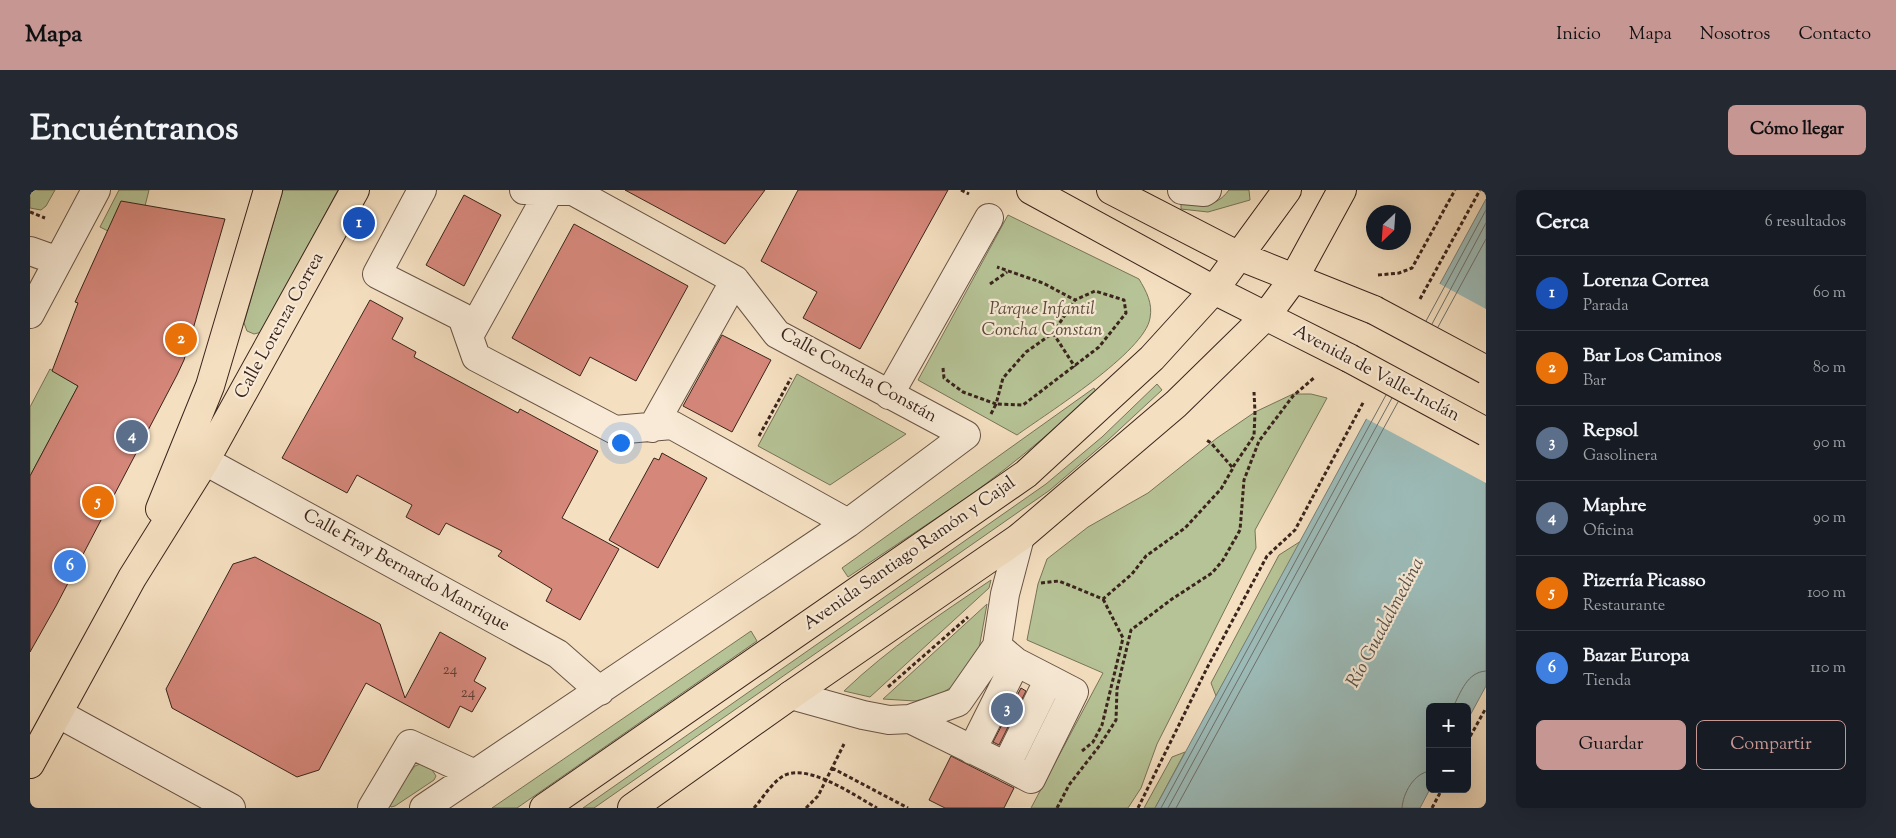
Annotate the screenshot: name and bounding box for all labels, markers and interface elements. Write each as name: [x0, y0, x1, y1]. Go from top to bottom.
text: Mapa: [25, 18, 82, 52]
text: Inicio: [1556, 22, 1601, 48]
text: Mapa: [1629, 22, 1672, 48]
text: Nosotros: [1700, 22, 1770, 48]
text: Contacto: [1798, 22, 1871, 48]
text: Encuéntranos: [30, 105, 239, 156]
button: Cómo llegar: [1728, 105, 1866, 155]
pin: 1: [343, 204, 375, 242]
north arrow: [1366, 205, 1411, 250]
text: Cerca: [1536, 208, 1589, 238]
text: 6 resultados: [1765, 211, 1846, 234]
street label: Calle Lorenza Correa: [229, 248, 331, 404]
text: Lorenza Correa: [1583, 268, 1709, 295]
text: 1: [1549, 282, 1555, 305]
text: 60 m: [1813, 282, 1846, 305]
text: Parada: [1583, 295, 1629, 318]
park label: Parque Infantil Concha Constan: [982, 297, 1103, 344]
street label: Avenida de Valle-Inclán: [1288, 319, 1464, 429]
pin: 2: [165, 320, 197, 358]
street label: Calle Concha Constán: [775, 322, 942, 430]
text: Bar Los Caminos: [1583, 343, 1722, 370]
text: 2: [1548, 357, 1556, 380]
text: 80 m: [1813, 357, 1846, 380]
text: Bar: [1583, 370, 1606, 393]
pin: 4: [116, 417, 148, 455]
text: Repsol: [1583, 418, 1638, 445]
your location: [608, 430, 634, 456]
text: 3: [1549, 432, 1555, 455]
text: 90 m: [1813, 432, 1846, 455]
text: Gasolinera: [1583, 445, 1658, 468]
street label: Avenida Santiago Ramón y Cajal: [799, 471, 1021, 637]
pin: 5: [82, 483, 114, 521]
text: Maphre: [1583, 493, 1646, 520]
street label: Calle Fray Bernardo Manrique: [298, 503, 514, 639]
text: 4: [1548, 507, 1556, 530]
text: 90 m: [1813, 507, 1846, 530]
text: Oficina: [1583, 520, 1634, 543]
pin: 6: [54, 547, 86, 585]
water label: Río Guadalmedina: [1340, 553, 1432, 693]
text: Pizerría Picasso: [1583, 568, 1706, 595]
text: 5: [1549, 582, 1555, 605]
text: 100 m: [1807, 582, 1846, 605]
text: Restaurante: [1583, 595, 1665, 618]
text: Bazar Europa: [1583, 643, 1690, 670]
text: 6: [1548, 657, 1556, 680]
text: 110 m: [1810, 657, 1846, 680]
house number: 24: [443, 660, 458, 681]
text: Tienda: [1583, 670, 1631, 693]
house number: 24: [461, 683, 476, 704]
pin: 3: [991, 690, 1023, 728]
map controls: [1426, 703, 1471, 793]
button: +: [1426, 703, 1471, 748]
button: Guardar: [1536, 720, 1686, 770]
button: Compartir: [1696, 720, 1846, 770]
button: −: [1426, 748, 1471, 793]

